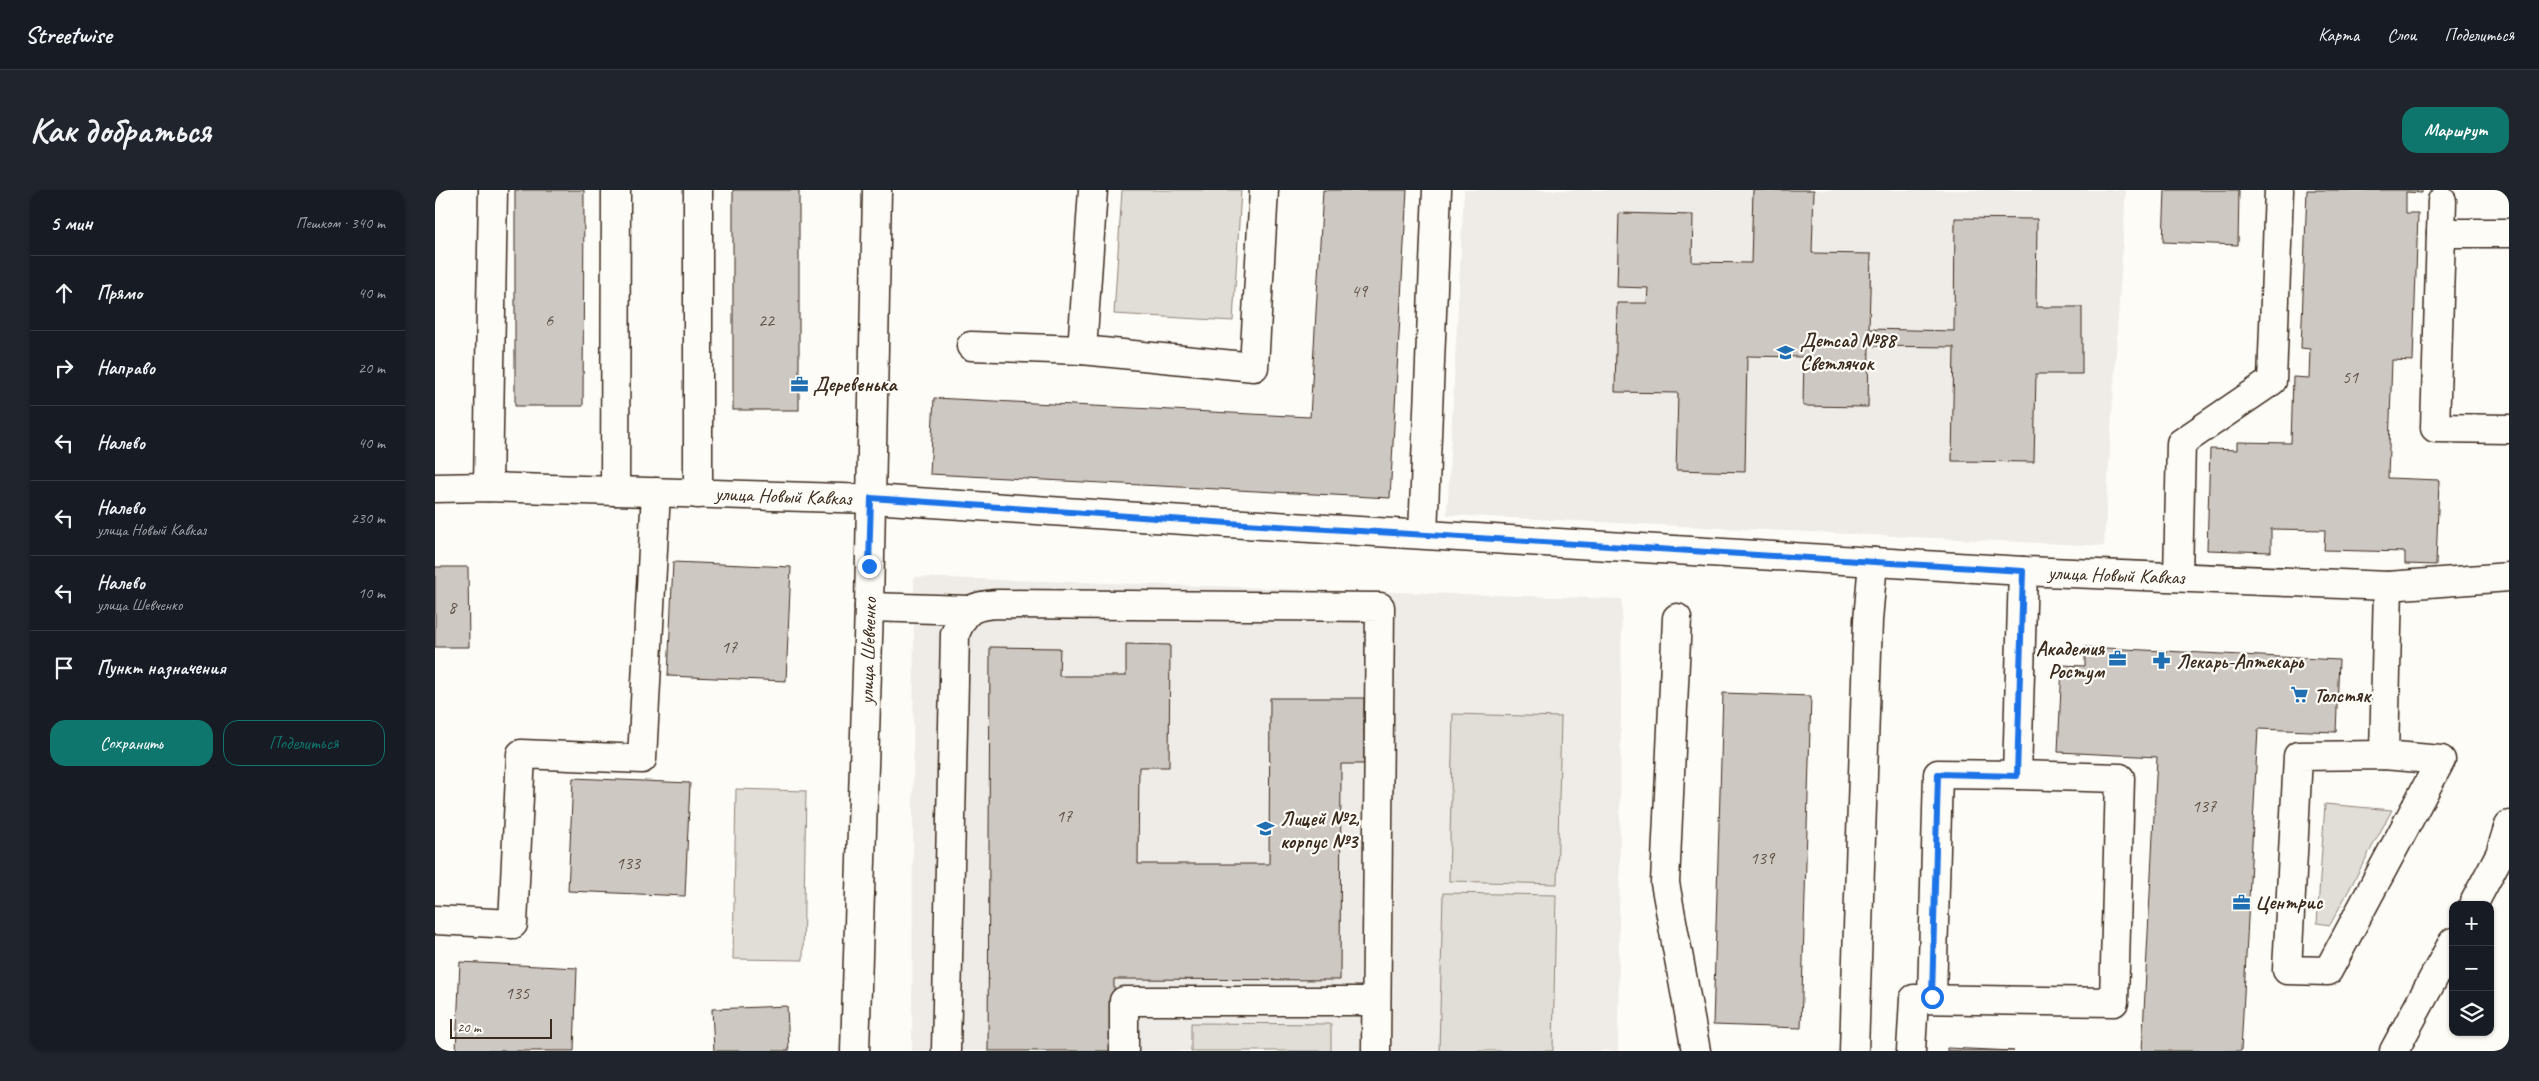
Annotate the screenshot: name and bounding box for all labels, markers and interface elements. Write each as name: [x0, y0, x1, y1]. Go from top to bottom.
text: Streetwise: [25, 20, 111, 50]
text: Карта: [2318, 24, 2359, 46]
text: Слои: [2387, 24, 2416, 46]
text: Поделиться: [2444, 24, 2514, 46]
button: Маршрут: [2402, 107, 2509, 153]
text: Как добраться: [30, 108, 211, 153]
text: 5 мин: [50, 210, 92, 236]
text: Пешком · 340 m: [296, 213, 385, 233]
icon: ahead: [50, 279, 78, 307]
house number: 49: [1351, 280, 1369, 302]
text: Прямо: [97, 281, 142, 305]
text: 40 m: [358, 283, 385, 303]
house number: 6: [545, 309, 554, 331]
house number: 22: [758, 309, 776, 331]
place label: Детсад №88 Светлячок: [1800, 328, 1899, 376]
school or university icon: Детсад №88 Светлячок: [1776, 342, 1796, 362]
icon: right: [50, 354, 78, 382]
text: Направо: [97, 356, 155, 380]
text: 20 m: [358, 358, 385, 378]
house number: 51: [2342, 366, 2359, 388]
place label: Деревенька: [813, 372, 899, 397]
office icon: Деревенька: [789, 374, 809, 394]
icon: left: [50, 429, 78, 457]
text: Налево: [97, 431, 145, 455]
text: 40 m: [358, 433, 385, 453]
street label: улица Новый Кавказ: [713, 481, 853, 511]
text: Налево: [97, 496, 145, 520]
icon: left: [50, 504, 78, 532]
text: 230 m: [351, 508, 385, 528]
text: улица Новый Кавказ: [97, 520, 206, 540]
route end: [858, 555, 881, 578]
street label: улица Новый Кавказ: [2046, 560, 2186, 590]
text: Налево: [97, 571, 145, 595]
icon: left: [50, 579, 78, 607]
text: 10 m: [358, 583, 385, 603]
text: улица Шевченко: [97, 595, 183, 615]
house number: 8: [448, 596, 458, 618]
street label: улица Шевченко: [854, 596, 882, 706]
house number: 17: [721, 636, 738, 658]
place label: Академия Ростум: [2036, 636, 2106, 685]
office icon: Академия Ростум: [2108, 649, 2128, 669]
place label: Лекарь-Аптекарь: [2176, 649, 2305, 674]
pharmacy icon: Лекарь-Аптекарь: [2152, 651, 2172, 671]
icon: arrive: [50, 654, 78, 682]
text: Пункт назначения: [97, 656, 226, 680]
place label: Толстяк: [2314, 683, 2372, 708]
supermarket icon: Толстяк: [2290, 685, 2310, 705]
button: Сохранить: [50, 720, 213, 766]
button: Поделиться: [223, 720, 385, 766]
house number: 137: [2192, 795, 2217, 817]
house number: 17: [1056, 805, 1073, 827]
place label: Лицей №2, корпус №3: [1280, 806, 1360, 855]
school or university icon: Лицей №2, корпус №3: [1256, 819, 1276, 839]
house number: 139: [1750, 847, 1776, 869]
house number: 133: [616, 852, 642, 874]
place label: Центрис: [2255, 890, 2324, 915]
office icon: Центрис: [2231, 892, 2251, 912]
map controls: [2449, 901, 2494, 1036]
button: +: [2449, 901, 2494, 946]
button: −: [2449, 946, 2494, 991]
house number: 135: [505, 982, 530, 1004]
route start: [1921, 986, 1944, 1009]
button: layers: [2449, 991, 2494, 1036]
scale bar: [450, 1016, 553, 1039]
text: 20 m: [457, 1019, 481, 1036]

